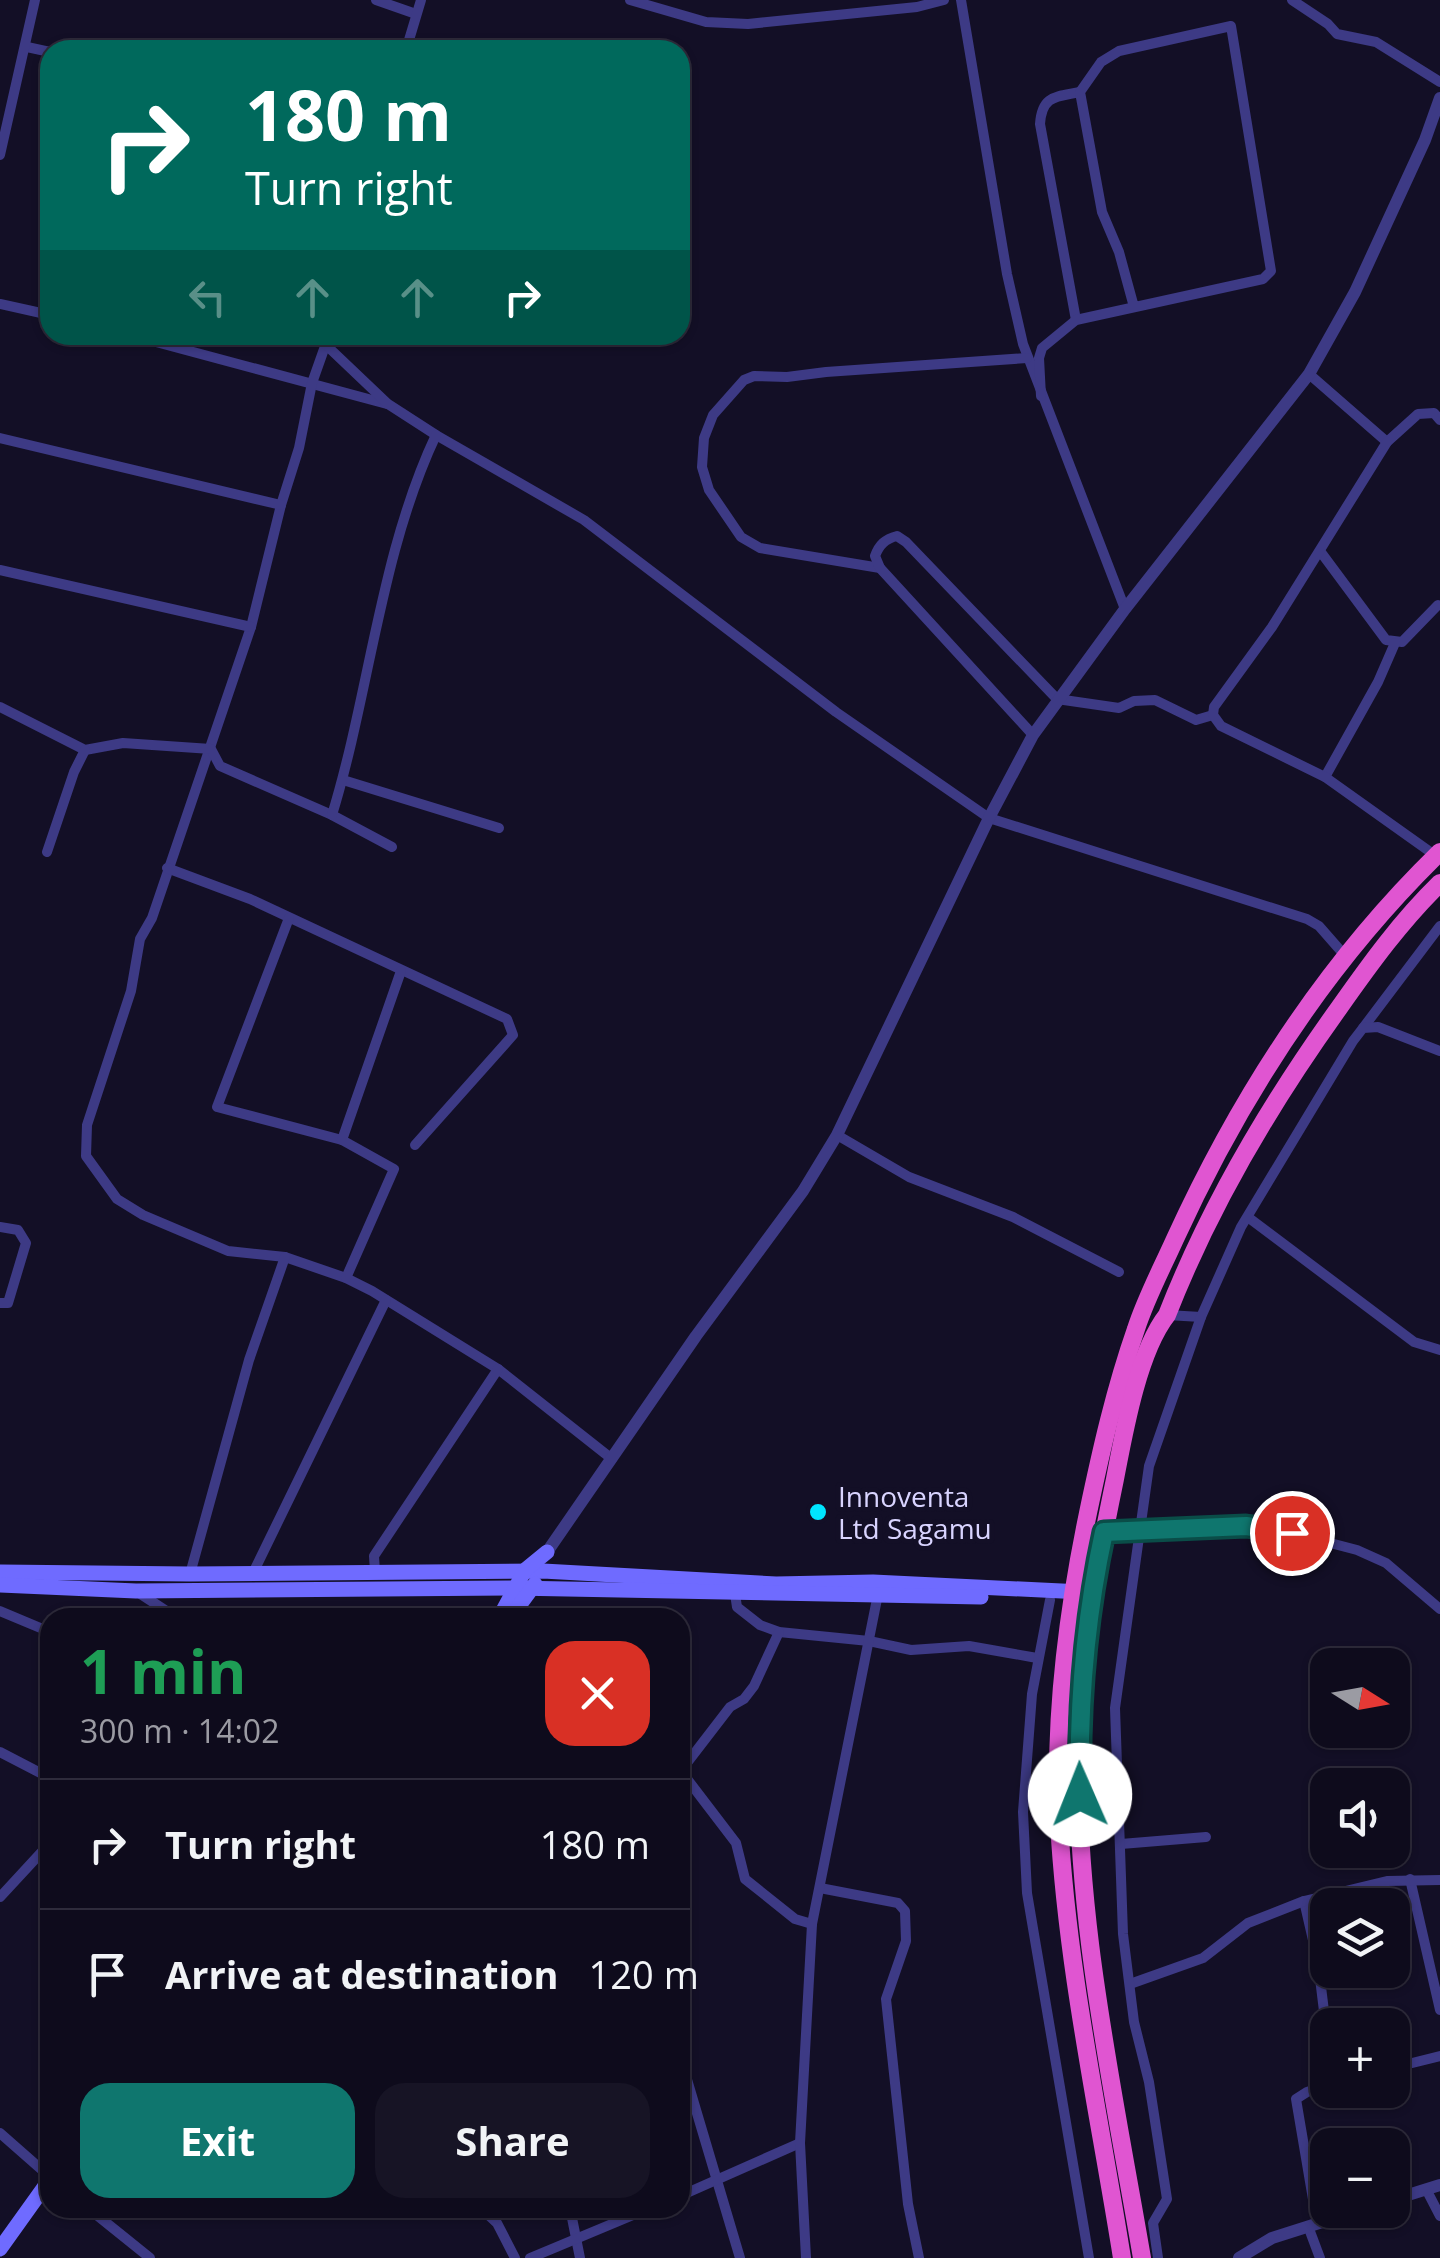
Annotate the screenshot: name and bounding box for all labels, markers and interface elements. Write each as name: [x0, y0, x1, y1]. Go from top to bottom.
text: 180 m: [245, 66, 452, 162]
icon: right: [80, 80, 210, 210]
text: Turn right: [245, 157, 453, 218]
icon: left: [180, 270, 235, 325]
icon: ahead: [285, 270, 340, 325]
icon: ahead: [390, 270, 445, 325]
icon: right: [495, 270, 550, 325]
place label: Innoventa Ltd Sagamu: [838, 1477, 992, 1547]
pin: [1250, 1491, 1335, 1576]
marker: Innoventa Ltd Sagamu: [807, 1501, 829, 1523]
icon: arrive: [1265, 1506, 1320, 1561]
text: 1 min: [80, 1630, 247, 1712]
button: close: [545, 1641, 650, 1746]
north arrow: [1310, 1648, 1410, 1748]
map controls: [1310, 1648, 1410, 2228]
text: 300 m · 14:02: [80, 1709, 279, 1752]
position arrow: [1028, 1743, 1132, 1847]
button: sound: [1310, 1768, 1410, 1868]
icon: right: [80, 1817, 135, 1872]
text: Turn right: [165, 1818, 356, 1870]
text: 180 m: [540, 1818, 650, 1870]
button: layers: [1310, 1888, 1410, 1988]
icon: arrive: [80, 1947, 135, 2002]
text: Arrive at destination: [165, 1948, 559, 2000]
text: 120 m: [589, 1948, 699, 2000]
button: +: [1310, 2008, 1410, 2108]
button: Exit: [80, 2083, 355, 2198]
button: Share: [375, 2083, 650, 2198]
button: −: [1310, 2128, 1410, 2228]

